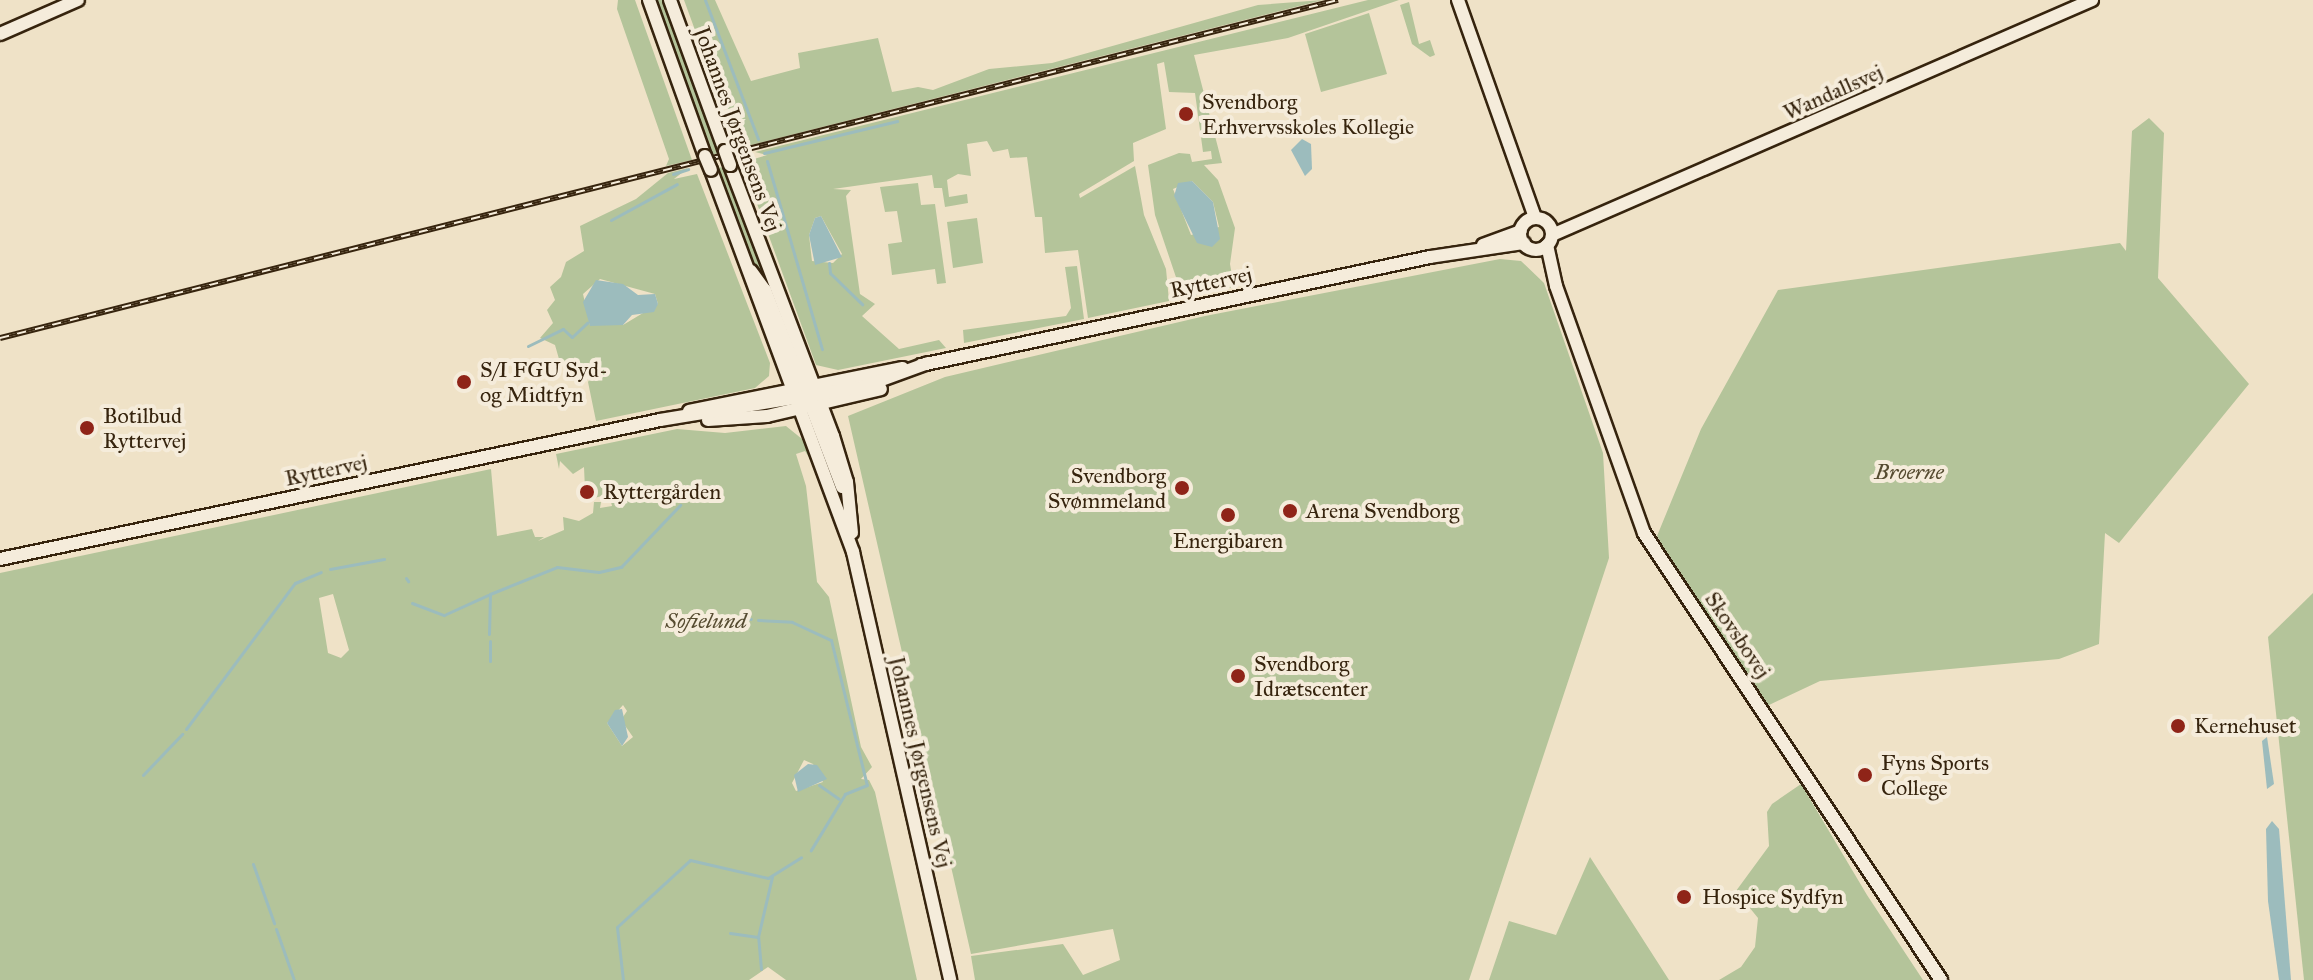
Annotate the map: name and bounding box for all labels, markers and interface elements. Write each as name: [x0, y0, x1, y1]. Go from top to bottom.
street label: Johannes Jørgensens Vej: [689, 23, 787, 235]
street label: Wandallsvej: [1779, 58, 1887, 126]
place label: Svendborg Erhvervsskoles Kollegie: [1202, 88, 1414, 140]
marker: Svendborg Erhvervsskoles Kollegie: [1177, 105, 1195, 123]
street label: Ryttervej: [1167, 260, 1255, 304]
place label: S/I FGU Syd- og Midtfyn: [480, 356, 608, 408]
marker: S/I FGU Syd- og Midtfyn: [455, 373, 473, 391]
place label: Botilbud Ryttervej: [103, 402, 186, 454]
marker: Botilbud Ryttervej: [78, 419, 96, 437]
street label: Ryttervej: [282, 448, 370, 492]
park label: Broerne: [1874, 459, 1944, 485]
place label: Svendborg Svømmeland: [1048, 462, 1166, 514]
place label: Ryttergården: [603, 479, 721, 505]
marker: Svendborg Svømmeland: [1173, 479, 1191, 497]
marker: Ryttergården: [578, 483, 596, 501]
place label: Arena Svendborg: [1306, 498, 1459, 524]
marker: Arena Svendborg: [1281, 502, 1299, 520]
marker: Energibaren: [1219, 506, 1237, 524]
place label: Energibaren: [1173, 528, 1283, 554]
street label: Skovsbovej: [1699, 587, 1777, 683]
park label: Sofielund: [665, 608, 747, 634]
place label: Svendborg Idrætscenter: [1254, 650, 1368, 702]
street label: Johannes Jørgensens Vej: [884, 654, 958, 870]
marker: Svendborg Idrætscenter: [1229, 667, 1247, 685]
place label: Kernehuset: [2194, 713, 2297, 739]
marker: Kernehuset: [2169, 717, 2187, 735]
place label: Fyns Sports College: [1881, 749, 1989, 800]
marker: Fyns Sports College: [1856, 766, 1874, 784]
place label: Hospice Sydfyn: [1702, 884, 1843, 910]
marker: Hospice Sydfyn: [1673, 886, 1695, 908]

